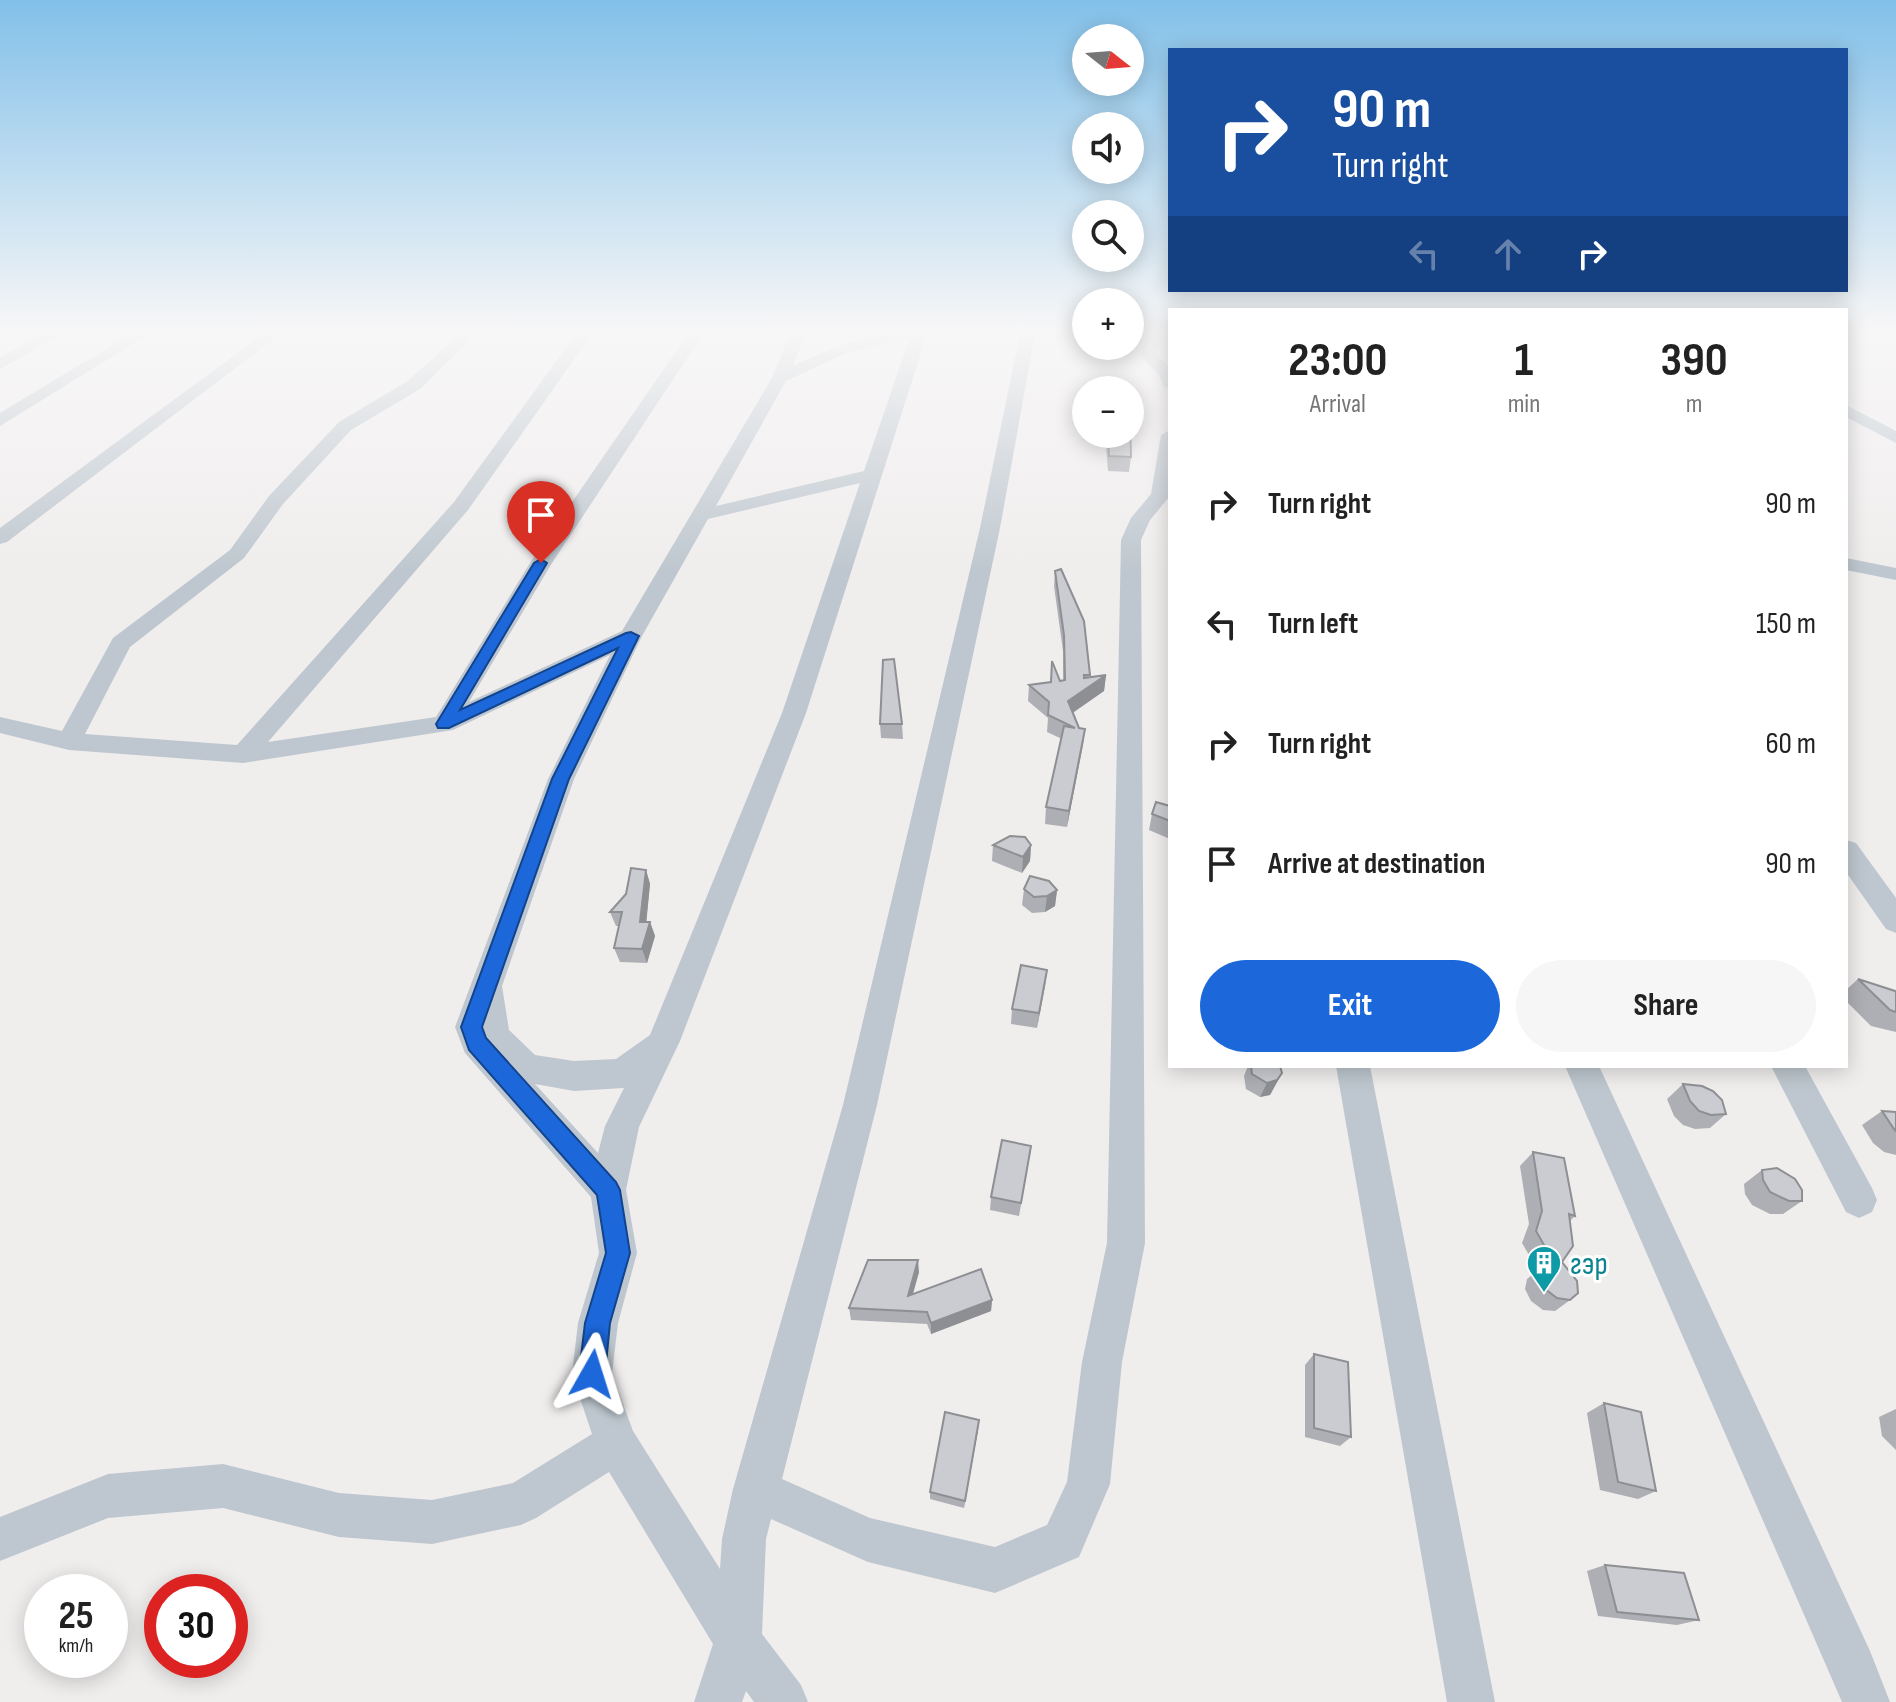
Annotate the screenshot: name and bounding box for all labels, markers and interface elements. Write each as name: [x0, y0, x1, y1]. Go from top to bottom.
north arrow: [1072, 24, 1144, 96]
map controls: [1072, 24, 1144, 448]
text: 90 m: [1332, 77, 1431, 144]
icon: right: [1200, 80, 1304, 184]
button: sound: [1072, 112, 1144, 184]
text: Turn right: [1332, 145, 1449, 188]
button: search: [1072, 200, 1144, 272]
icon: left: [1402, 232, 1446, 276]
icon: ahead: [1486, 232, 1530, 276]
icon: right: [1570, 232, 1614, 276]
button: +: [1072, 288, 1144, 360]
text: 23:00: [1288, 332, 1387, 389]
text: 1: [1515, 332, 1533, 389]
text: 390: [1661, 332, 1728, 389]
button: −: [1072, 376, 1144, 448]
text: Arrival: [1310, 389, 1366, 420]
text: min: [1508, 389, 1540, 420]
text: m: [1686, 389, 1703, 420]
pin: [507, 481, 575, 563]
icon: right: [1200, 482, 1244, 526]
text: Turn right: [1268, 486, 1371, 522]
text: 90 m: [1765, 486, 1816, 522]
icon: arrive: [519, 493, 563, 537]
icon: left: [1200, 602, 1244, 646]
text: Turn left: [1268, 606, 1358, 642]
text: 150 m: [1756, 606, 1816, 642]
icon: right: [1200, 722, 1244, 766]
text: Turn right: [1268, 726, 1371, 762]
text: 60 m: [1765, 726, 1816, 762]
icon: arrive: [1200, 842, 1244, 886]
text: Arrive at destination: [1268, 846, 1485, 882]
text: 90 m: [1765, 846, 1816, 882]
button: Exit: [1200, 960, 1500, 1052]
button: Share: [1516, 960, 1816, 1052]
building icon: гэр: [1525, 1244, 1563, 1294]
place label: гэр: [1570, 1245, 1608, 1284]
position arrow: [550, 1332, 634, 1416]
speed limit sign: 30: [144, 1574, 248, 1678]
text: 25: [58, 1592, 94, 1640]
text: km/h: [59, 1634, 93, 1658]

